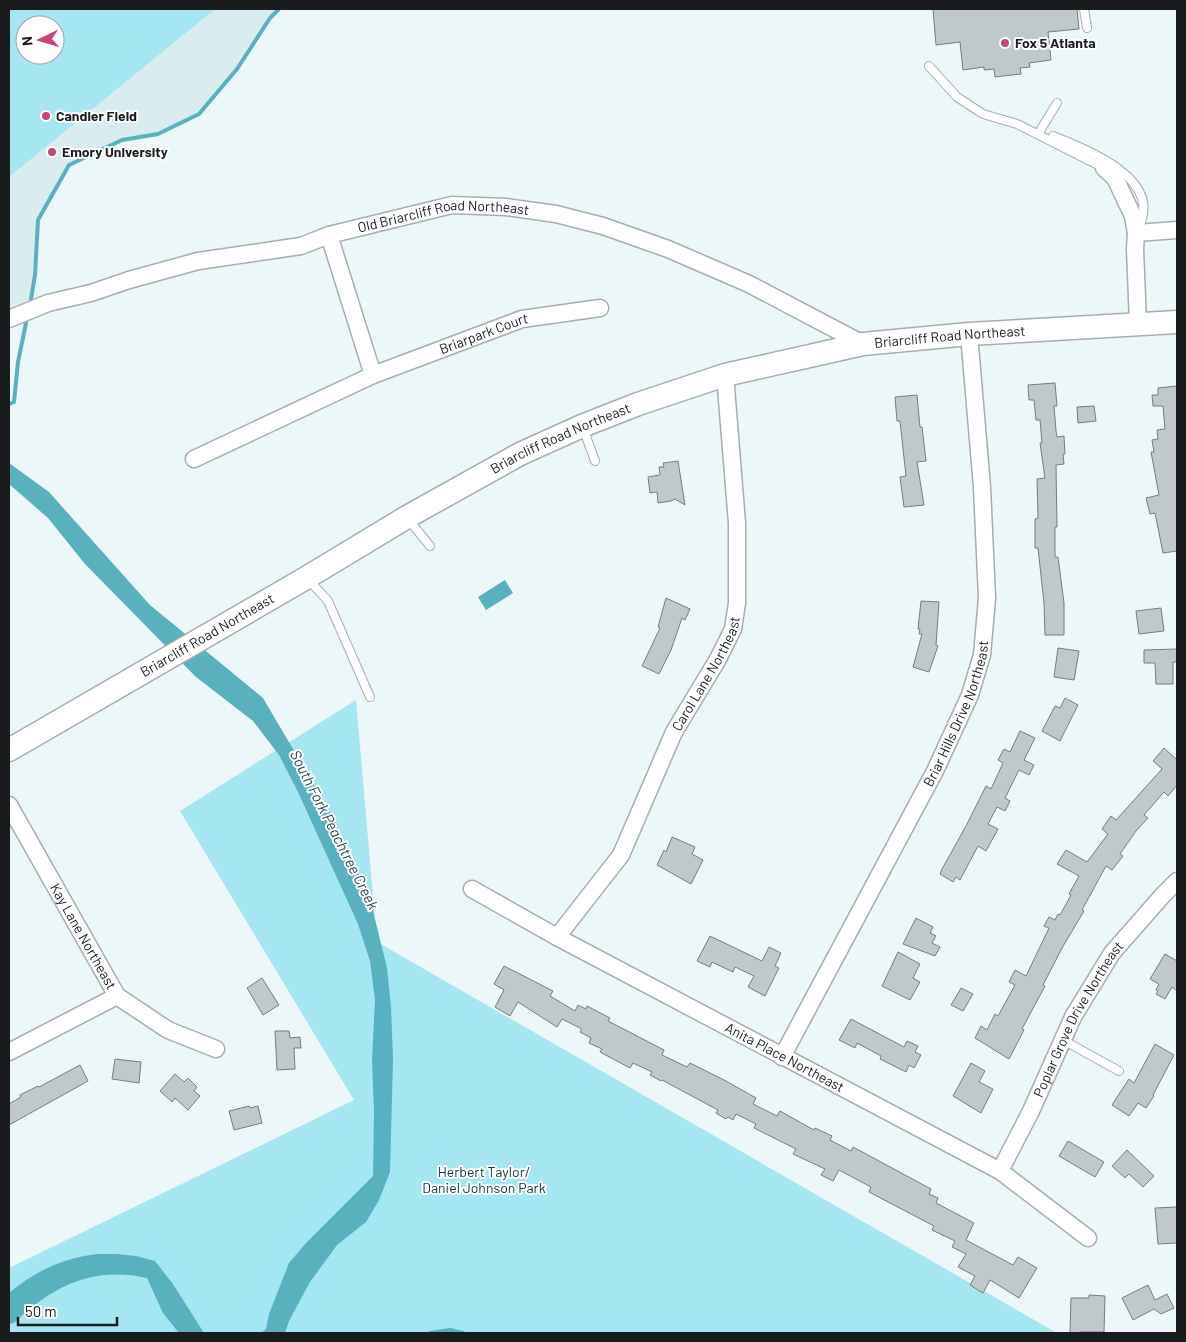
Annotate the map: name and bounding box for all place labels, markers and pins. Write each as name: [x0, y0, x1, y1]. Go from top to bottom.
place label: Fox 5 Atlanta: [1015, 34, 1096, 51]
marker: Fox 5 Atlanta: [999, 37, 1011, 49]
place label: Candler Field: [56, 107, 137, 124]
marker: Candler Field: [40, 110, 52, 122]
place label: Emory University: [62, 143, 168, 160]
marker: Emory University: [46, 146, 58, 158]

